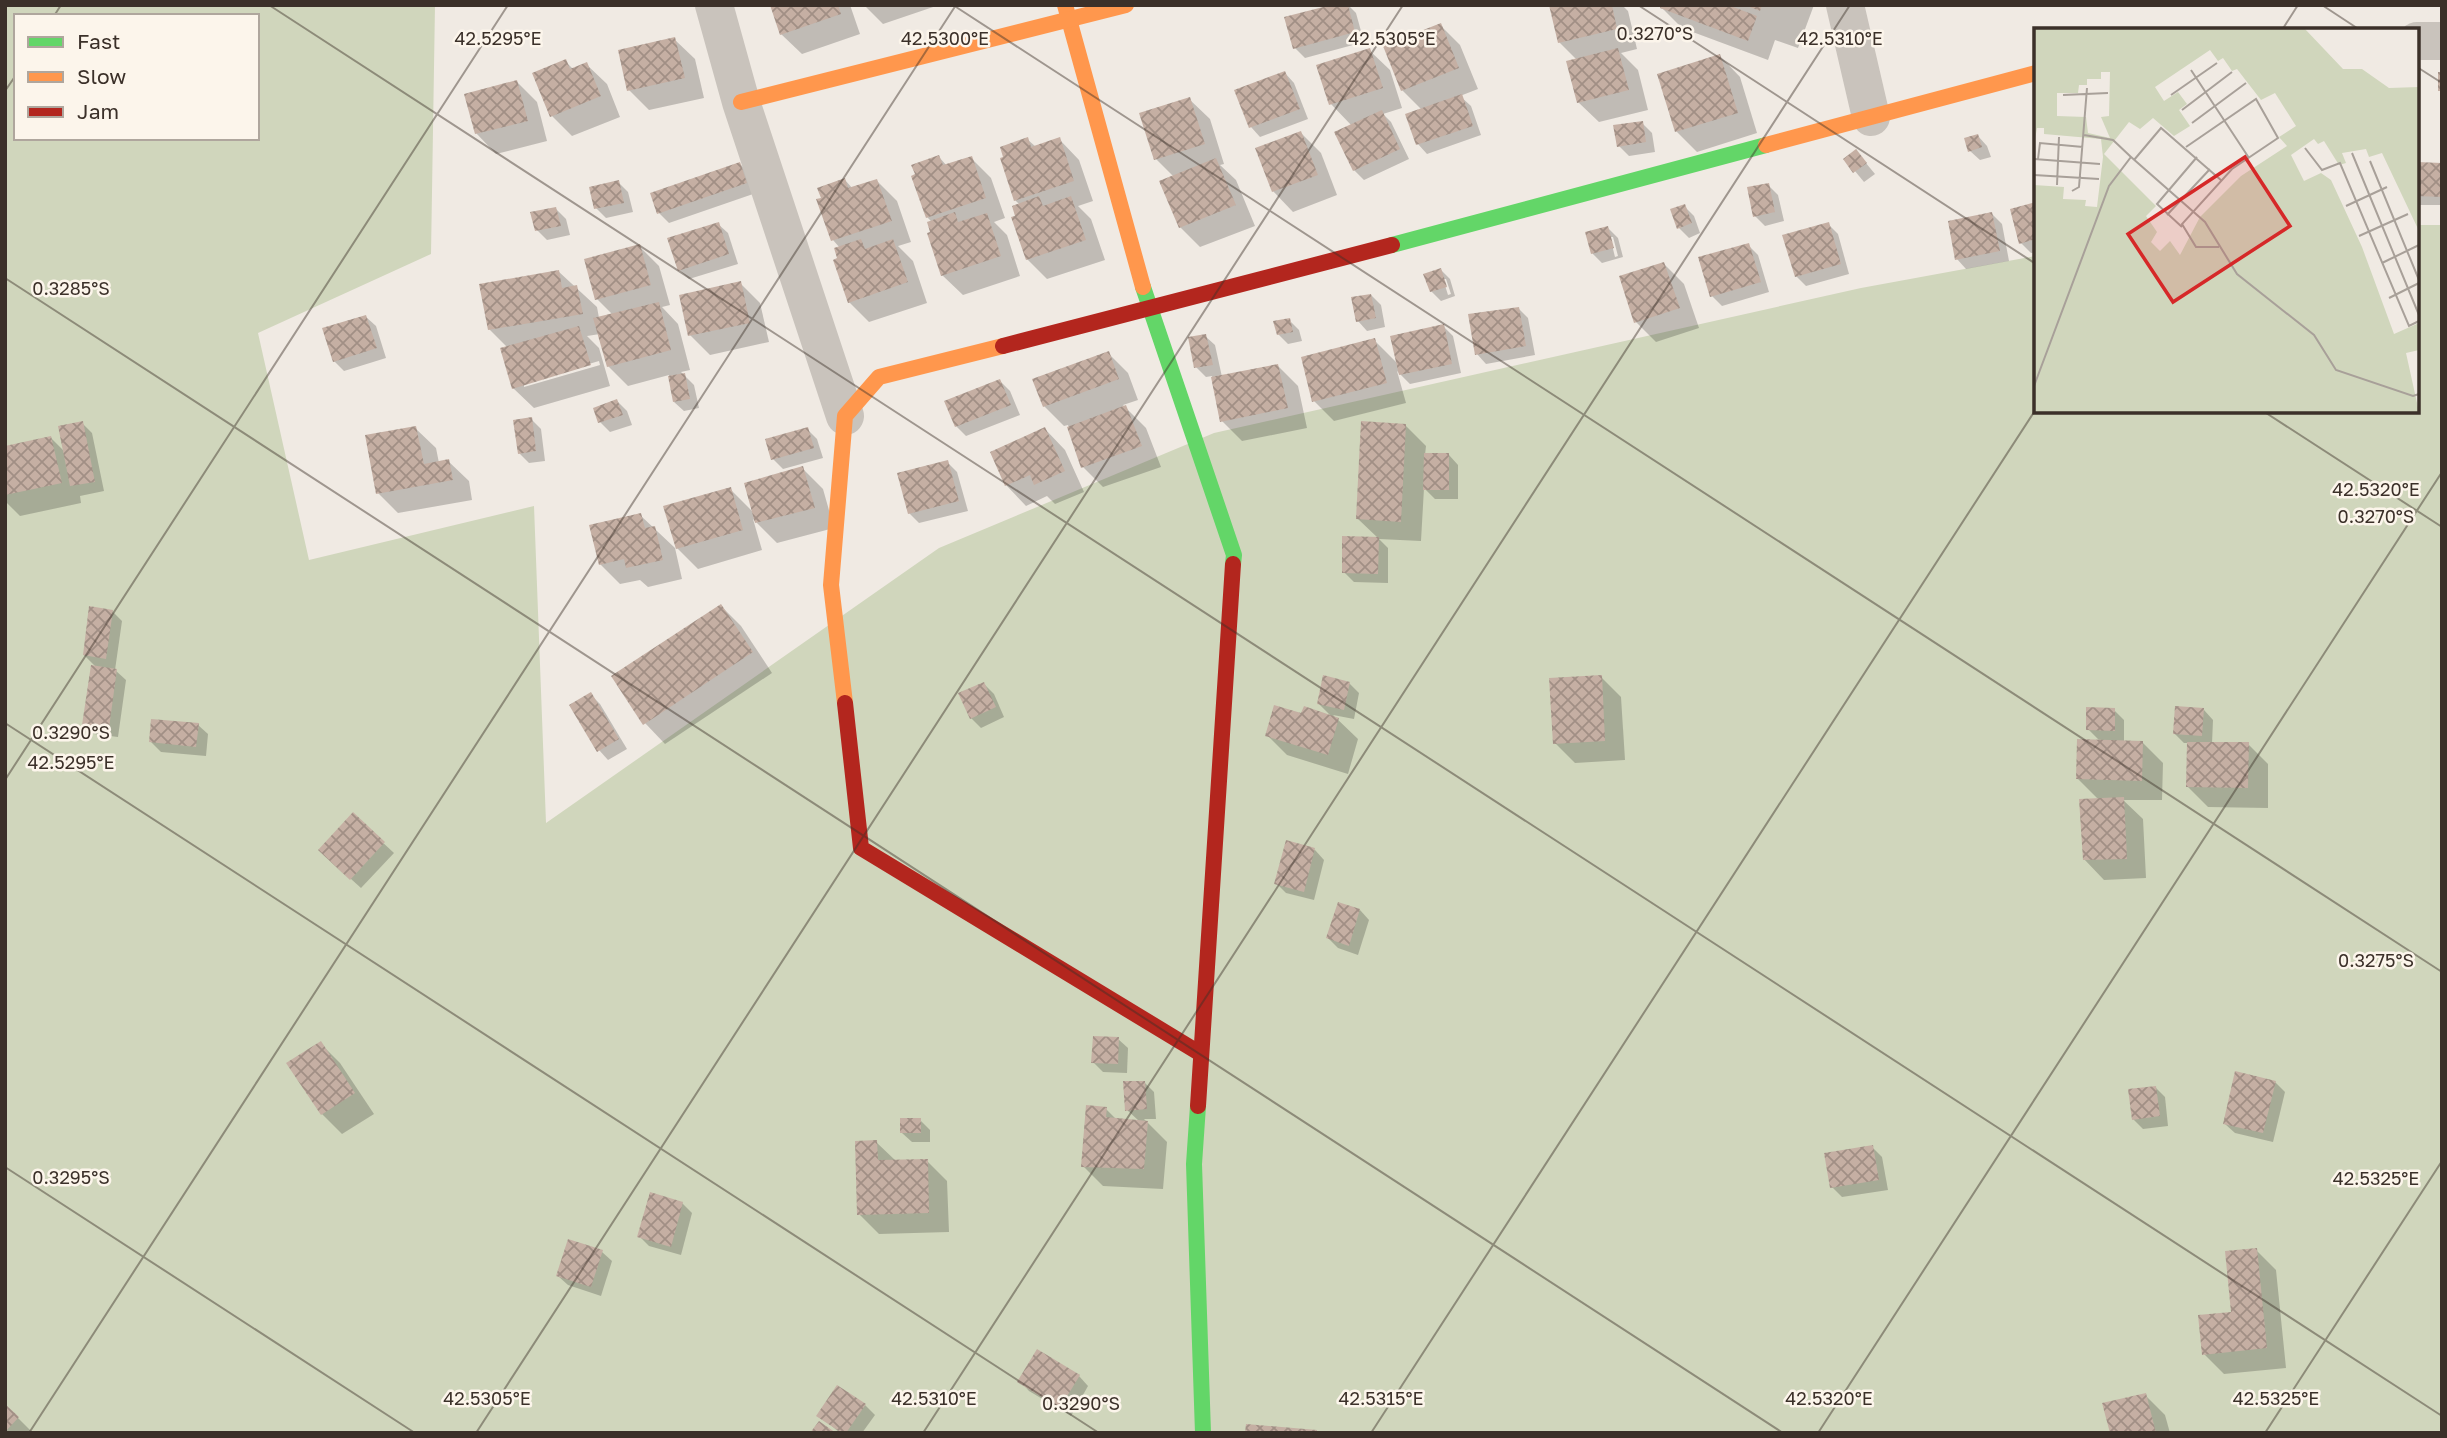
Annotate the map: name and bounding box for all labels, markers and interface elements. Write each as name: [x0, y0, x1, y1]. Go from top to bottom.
legend: [14, 14, 259, 140]
text: 0.3270°S: [1617, 22, 1693, 44]
text: 42.5295°E: [454, 27, 542, 49]
text: 42.5300°E: [901, 27, 989, 49]
text: 42.5305°E: [1348, 27, 1436, 49]
text: 42.5310°E: [1797, 27, 1883, 49]
text: Fast: [77, 28, 120, 54]
inset map: [2034, 28, 2419, 413]
text: Slow: [77, 63, 126, 89]
text: Jam: [77, 98, 119, 124]
text: 0.3285°S: [32, 277, 110, 299]
text: 42.5320°E: [2332, 478, 2420, 500]
text: 0.3270°S: [2338, 505, 2414, 527]
text: 0.3290°S: [32, 721, 110, 743]
text: 42.5295°E: [27, 751, 115, 773]
text: 0.3275°S: [2338, 949, 2414, 971]
text: 0.3295°S: [32, 1166, 110, 1188]
text: 42.5325°E: [2333, 1167, 2419, 1189]
text: 42.5305°E: [443, 1387, 531, 1409]
text: 42.5310°E: [891, 1387, 977, 1409]
text: 42.5315°E: [1339, 1387, 1423, 1409]
text: 42.5320°E: [1785, 1387, 1873, 1409]
text: 42.5325°E: [2233, 1387, 2319, 1409]
text: 0.3290°S: [1042, 1392, 1120, 1414]

